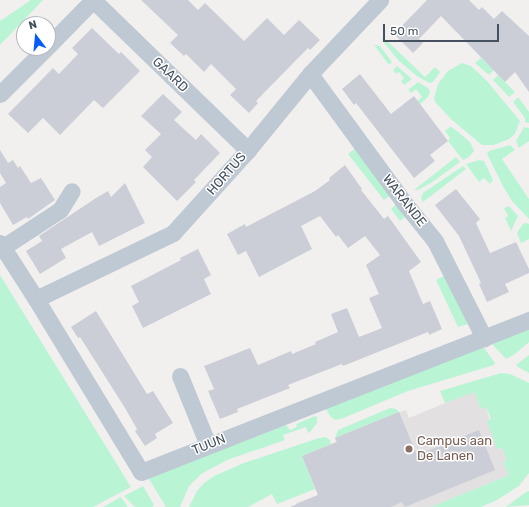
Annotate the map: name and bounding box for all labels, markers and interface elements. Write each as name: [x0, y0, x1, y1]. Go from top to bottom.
north arrow: [16, 16, 56, 56]
scale bar: [385, 16, 501, 42]
text: N: [27, 18, 38, 32]
text: 50 m: [390, 24, 418, 38]
street label: GAARD: [149, 54, 191, 96]
street label: HORTUS: [204, 150, 250, 198]
street label: WARANDE: [379, 172, 429, 230]
street label: TUUN: [190, 431, 228, 459]
place label: Campus aan De Lanen: [417, 434, 492, 465]
marker: Campus aan De Lanen: [404, 444, 414, 454]

